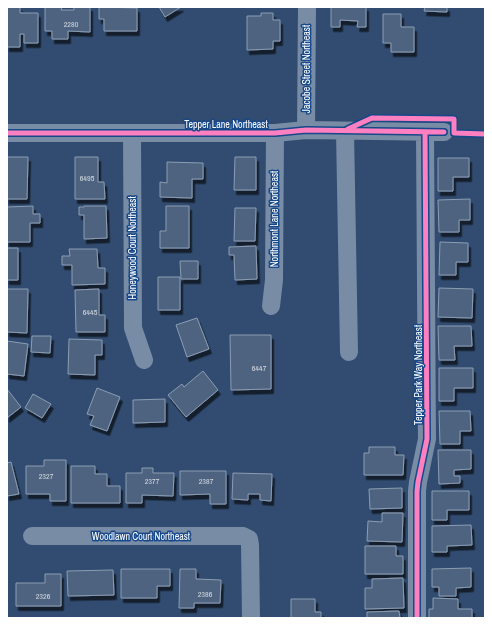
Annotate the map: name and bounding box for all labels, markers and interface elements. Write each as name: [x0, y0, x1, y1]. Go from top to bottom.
house number: 2280: [64, 19, 79, 29]
street label: Jacobe Street Northeast: [300, 24, 313, 113]
street label: Tepper Lane Northeast: [184, 118, 268, 131]
street label: Northmont Lane Northeast: [268, 170, 281, 267]
house number: 6495: [80, 173, 95, 183]
street label: Honeywood Court Northeast: [126, 196, 139, 300]
house number: 6445: [83, 307, 98, 317]
street label: Tepper Park Way Northeast: [412, 324, 425, 425]
house number: 6447: [252, 363, 267, 373]
house number: 2327: [39, 471, 54, 481]
house number: 2377: [145, 476, 160, 486]
house number: 2387: [199, 476, 214, 486]
street label: Woodlawn Court Northeast: [92, 530, 191, 543]
house number: 2386: [198, 589, 213, 599]
house number: 2326: [36, 591, 51, 601]

